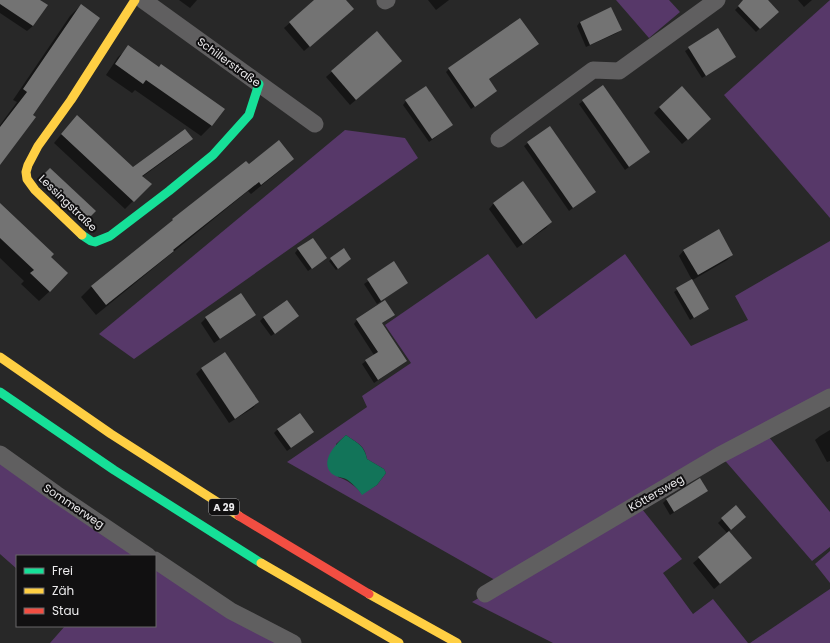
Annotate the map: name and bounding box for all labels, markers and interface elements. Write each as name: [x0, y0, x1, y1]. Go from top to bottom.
street label: Schillerstraße: [194, 34, 264, 91]
street label: Lessingstraße: [35, 171, 101, 235]
street label: Köttersweg: [625, 471, 687, 515]
street label: Sommerweg: [40, 480, 108, 532]
road number: A 29: [209, 499, 239, 515]
legend: [16, 555, 156, 627]
text: Frei: [52, 562, 73, 579]
text: Zäh: [52, 582, 74, 599]
text: Stau: [52, 602, 79, 619]

